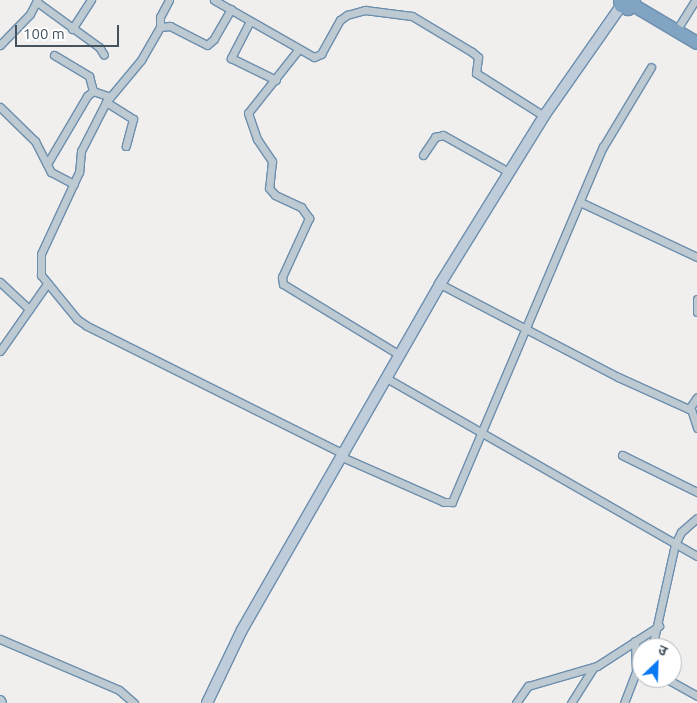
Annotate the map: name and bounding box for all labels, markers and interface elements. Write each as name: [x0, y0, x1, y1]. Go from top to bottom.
scale bar: [18, 15, 121, 47]
text: 100 m: [23, 25, 65, 42]
north arrow: [632, 638, 682, 688]
text: उ: [656, 641, 670, 659]

